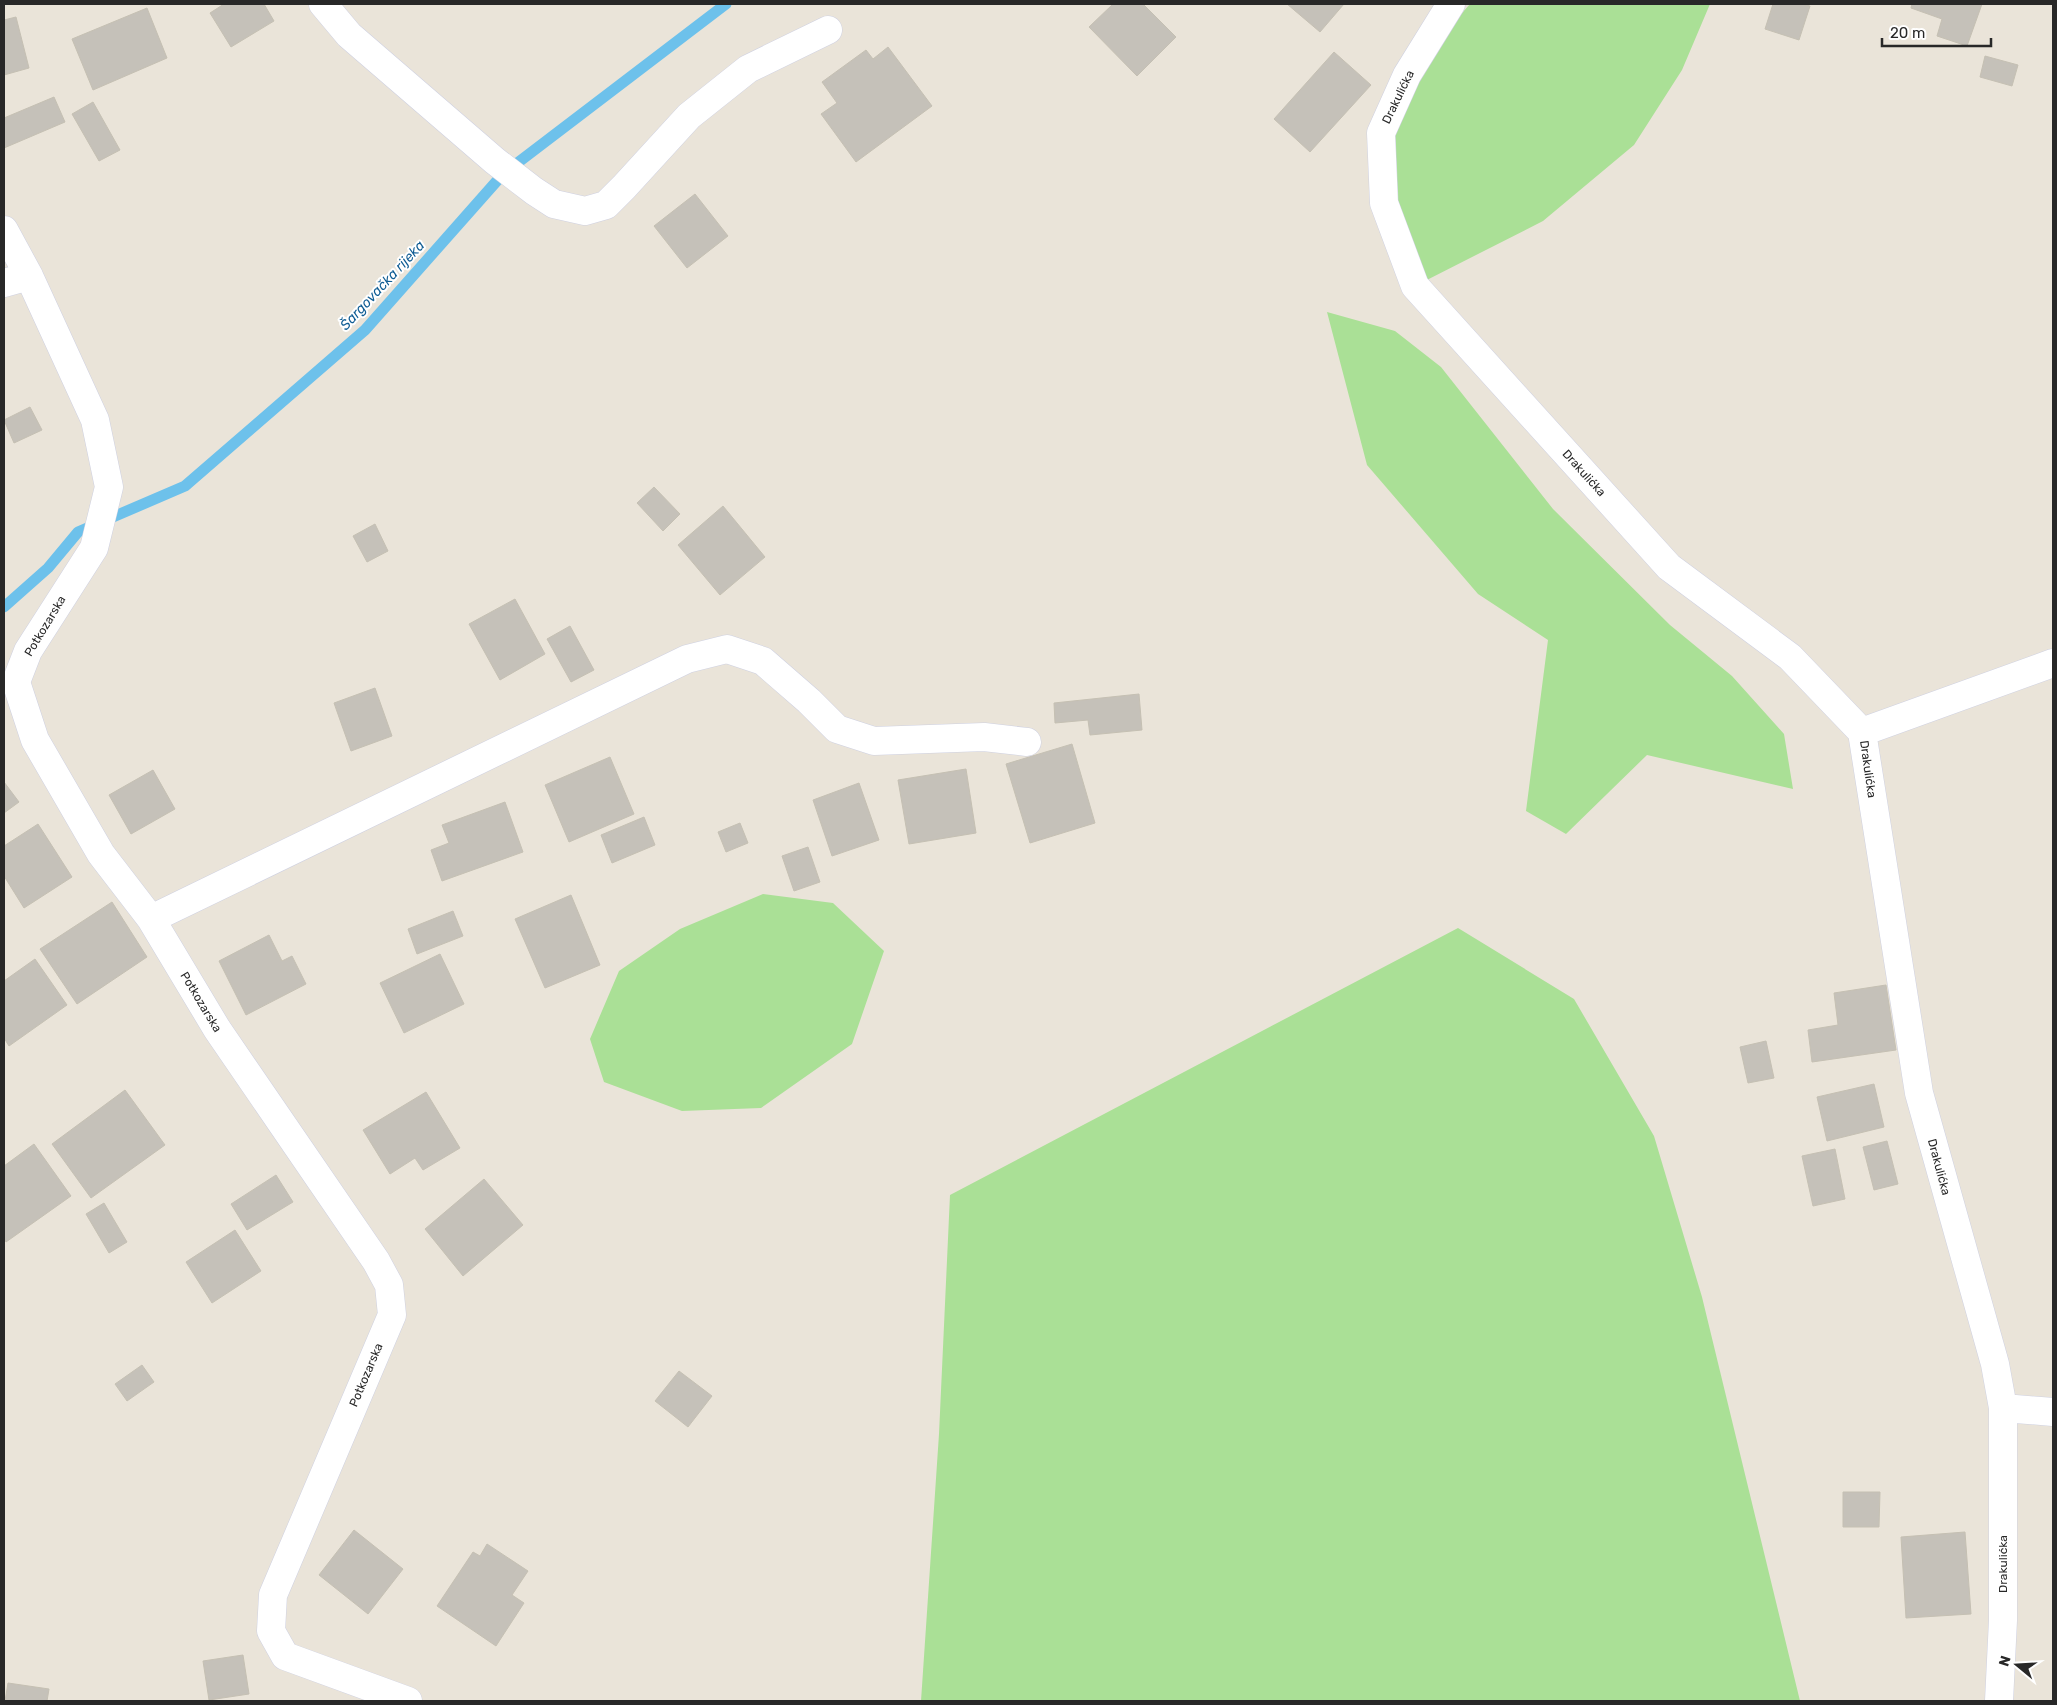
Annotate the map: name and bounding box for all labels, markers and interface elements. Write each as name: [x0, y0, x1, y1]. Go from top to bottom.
scale bar: [1882, 15, 1991, 47]
text: 20 m: [1890, 24, 1925, 42]
street label: Drakulićka: [1379, 68, 1417, 126]
water label: Šargovačka rijeka: [336, 236, 428, 334]
street label: Drakulićka: [1559, 447, 1609, 499]
street label: Potkozarska: [21, 593, 69, 659]
street label: Drakulićka: [1857, 739, 1879, 799]
street label: Potkozarska: [177, 969, 225, 1035]
street label: Drakulićka: [1925, 1137, 1953, 1197]
street label: Potkozarska: [346, 1341, 386, 1409]
street label: Drakulićka: [1996, 1535, 2010, 1593]
north arrow: [1992, 1640, 2042, 1690]
text: N: [1995, 1654, 2015, 1669]

